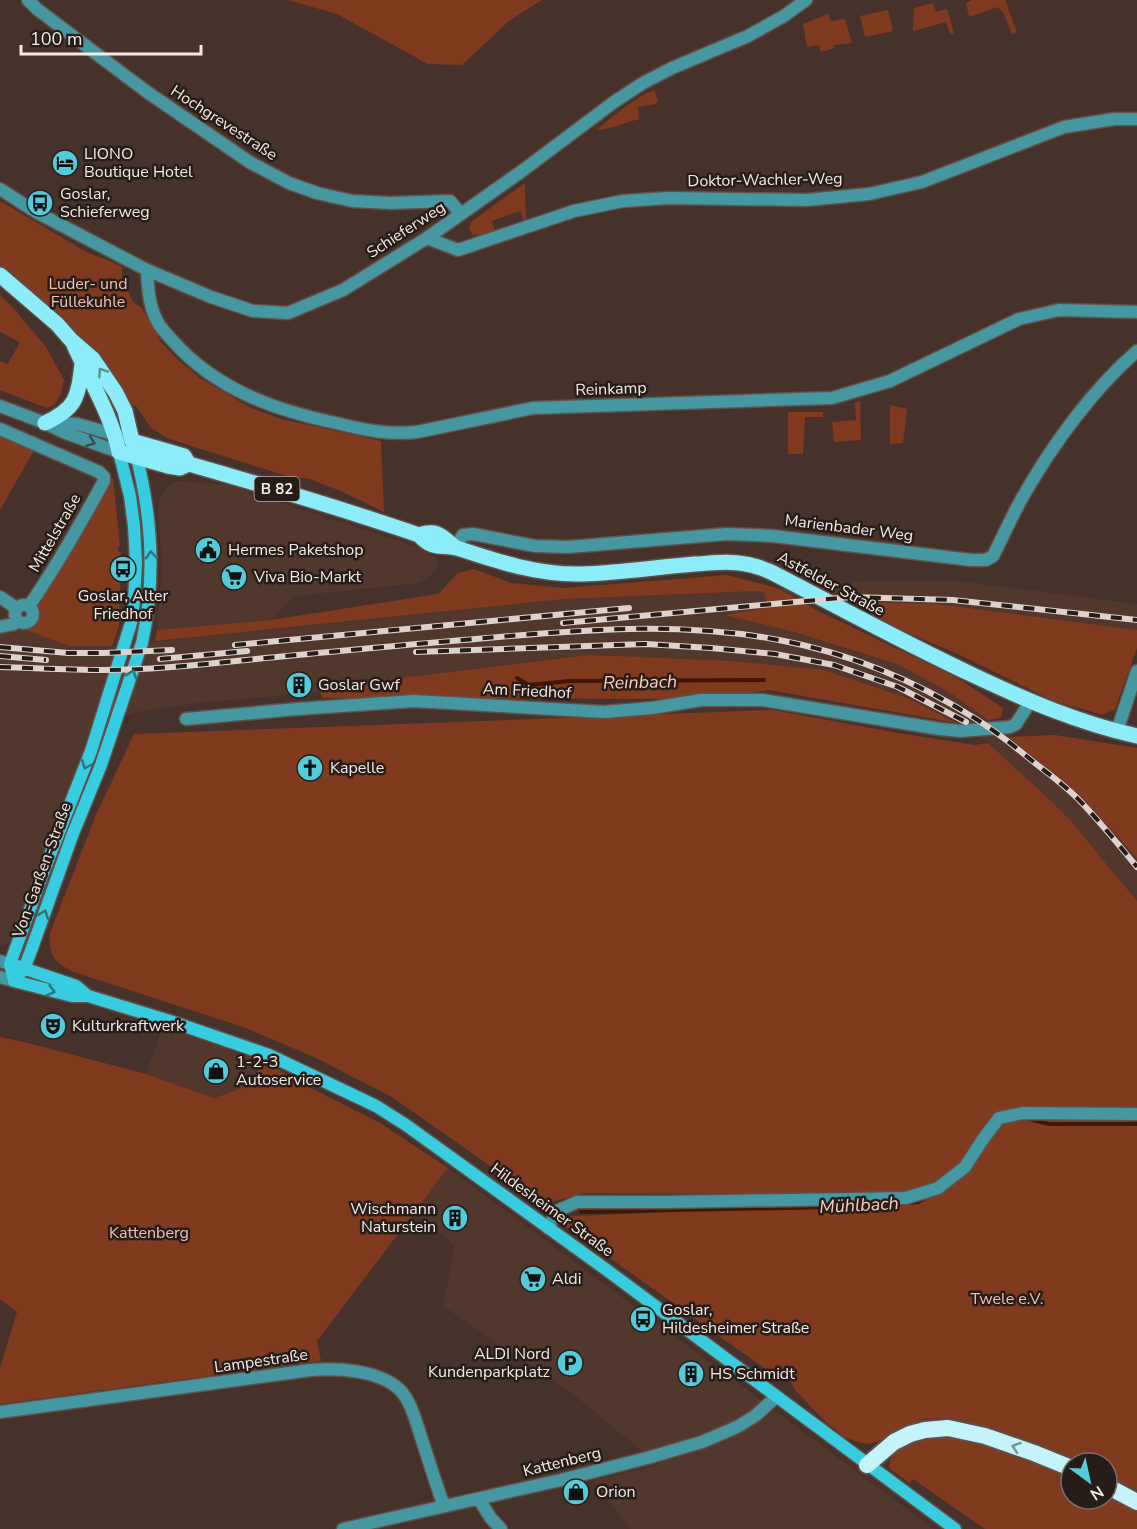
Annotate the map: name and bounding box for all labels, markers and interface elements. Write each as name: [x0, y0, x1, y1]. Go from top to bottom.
scale bar: [21, 18, 201, 56]
text: 100 m: [30, 27, 82, 51]
street label: Hochgrevestraße: [166, 80, 282, 166]
place label: LIONO Boutique Hotel: [84, 143, 193, 183]
hotel icon: LIONO Boutique Hotel: [50, 148, 80, 178]
street label: Doktor-Wachler-Weg: [687, 168, 843, 192]
place label: Goslar, Schieferweg: [60, 183, 150, 223]
bus stop icon: Goslar, Schieferweg: [25, 188, 55, 218]
street label: Schieferweg: [362, 196, 450, 264]
park label: Luder- und Füllekuhle: [49, 273, 128, 313]
one-way arrow: [98, 368, 109, 379]
street label: Reinkamp: [575, 377, 647, 401]
one-way arrow: [85, 435, 96, 448]
road number: B 82: [254, 477, 300, 501]
street label: Mittelstraße: [24, 490, 86, 576]
street label: Marienbader Weg: [784, 509, 914, 547]
public building icon: Hermes Paketshop: [193, 535, 223, 565]
place label: Hermes Paketshop: [228, 539, 364, 561]
street label: Astfelder Straße: [773, 546, 889, 622]
one-way arrow: [144, 550, 157, 559]
bus stop icon: Goslar, Alter Friedhof: [108, 554, 138, 584]
supermarket icon: Viva Bio-Markt: [219, 562, 249, 592]
place label: Viva Bio-Markt: [253, 566, 362, 588]
place label: Goslar, Alter Friedhof: [78, 585, 169, 625]
one-way arrow: [124, 669, 137, 680]
water label: Reinbach: [603, 669, 677, 695]
building icon: Goslar Gwf: [284, 670, 314, 700]
place label: Goslar Gwf: [318, 674, 400, 696]
street label: Am Friedhof: [482, 678, 572, 704]
church icon: Kapelle: [295, 753, 325, 783]
place label: Kapelle: [330, 757, 384, 779]
one-way arrow: [81, 758, 93, 769]
street label: Von-Garßen-Straße: [7, 799, 77, 942]
one-way arrow: [37, 909, 49, 920]
one-way arrow: [45, 983, 55, 996]
theatre icon: Kulturkraftwerk: [38, 1011, 68, 1041]
place label: Kulturkraftwerk: [72, 1015, 185, 1037]
place label: 1-2-3 Autoservice: [236, 1051, 321, 1091]
shop icon: 1-2-3 Autoservice: [201, 1056, 231, 1086]
street label: Hildesheimer Straße: [486, 1158, 618, 1262]
water label: Mühlbach: [819, 1191, 899, 1219]
place label: Wischmann Naturstein: [350, 1198, 436, 1238]
building icon: Wischmann Naturstein: [440, 1203, 470, 1233]
park label: Kattenberg: [109, 1222, 189, 1244]
supermarket icon: Aldi: [518, 1264, 548, 1294]
place label: Aldi: [552, 1268, 581, 1290]
park label: Twele e.V.: [971, 1288, 1043, 1310]
place label: Goslar, Hildesheimer Straße: [662, 1299, 809, 1339]
bus stop icon: Goslar, Hildesheimer Straße: [628, 1304, 658, 1334]
place label: ALDI Nord Kundenparkplatz: [428, 1343, 550, 1383]
street label: Lampestraße: [213, 1344, 309, 1378]
parking icon: ALDI Nord Kundenparkplatz: [555, 1348, 585, 1378]
building icon: HS Schmidt: [676, 1359, 706, 1389]
place label: HS Schmidt: [710, 1363, 795, 1385]
one-way arrow: [1012, 1441, 1022, 1454]
street label: Kattenberg: [521, 1442, 603, 1482]
north arrow: [1059, 1451, 1119, 1511]
shop icon: Orion: [561, 1477, 591, 1507]
text: N: [1086, 1480, 1108, 1505]
place label: Orion: [596, 1481, 636, 1503]

